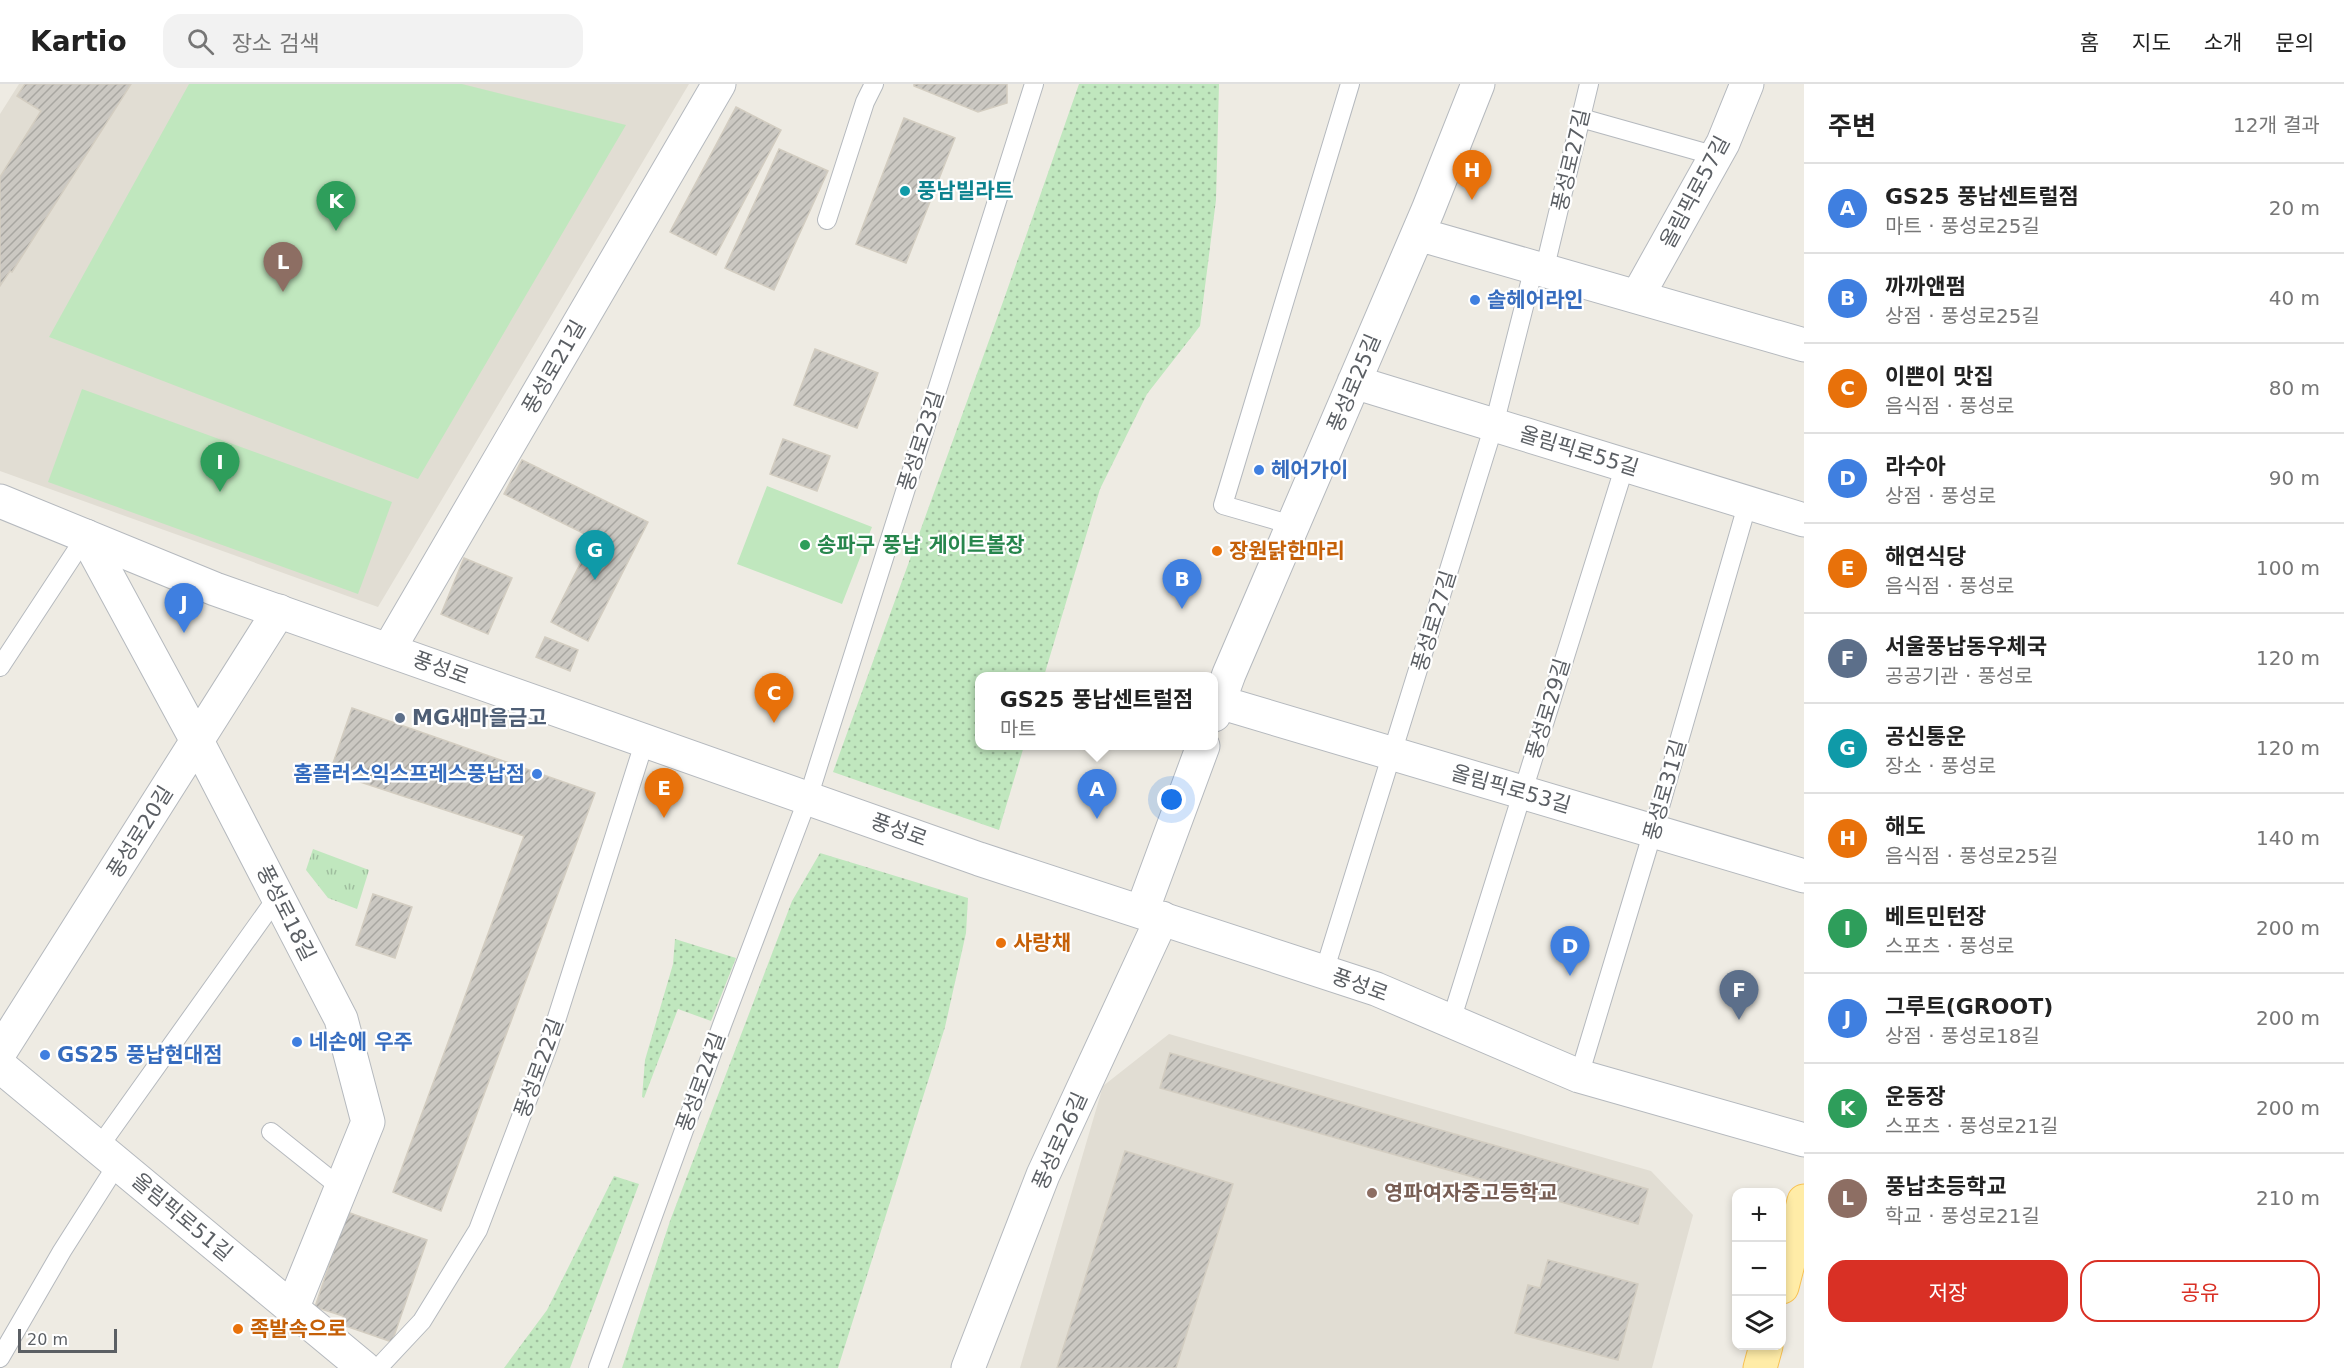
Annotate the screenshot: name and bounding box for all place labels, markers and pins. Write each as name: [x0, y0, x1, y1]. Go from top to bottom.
pin: H: [1452, 150, 1492, 200]
place label: 풍남빌라트: [917, 179, 1014, 203]
pin: K: [316, 182, 356, 231]
marker: 풍남빌라트: [898, 184, 912, 198]
pin: L: [264, 242, 302, 292]
place label: 솔헤어라인: [1487, 288, 1584, 312]
marker: 솔헤어라인: [1468, 293, 1482, 307]
pin: I: [200, 442, 240, 492]
place label: 헤어가이: [1271, 458, 1348, 482]
marker: 헤어가이: [1252, 463, 1266, 477]
pin: G: [576, 530, 614, 580]
place label: 송파구 풍납 게이트볼장: [817, 533, 1025, 557]
marker: 송파구 풍납 게이트볼장: [798, 538, 812, 552]
place label: 장원닭한마리: [1229, 539, 1345, 563]
marker: 장원닭한마리: [1210, 544, 1224, 558]
pin: B: [1162, 560, 1202, 609]
pin: J: [164, 584, 204, 633]
pin: C: [754, 674, 794, 723]
place label: MG새마을금고: [412, 706, 547, 730]
marker: MG새마을금고: [393, 711, 407, 725]
place label: 홈플러스익스프레스풍납점: [293, 762, 525, 786]
marker: 홈플러스익스프레스풍납점: [530, 767, 544, 781]
pin: E: [644, 768, 684, 818]
pin: A: [1078, 770, 1116, 819]
pin: D: [1550, 926, 1590, 976]
place label: 사랑채: [1013, 931, 1071, 955]
marker: 사랑채: [994, 936, 1008, 950]
pin: F: [1720, 970, 1758, 1020]
place label: 네손에 우주: [309, 1030, 413, 1054]
marker: 네손에 우주: [290, 1035, 304, 1049]
place label: GS25 풍납현대점: [57, 1043, 223, 1067]
marker: GS25 풍납현대점: [38, 1048, 52, 1062]
place label: 영파여자중고등학교: [1384, 1181, 1558, 1205]
marker: 영파여자중고등학교: [1365, 1186, 1379, 1200]
place label: 족발속으로: [250, 1317, 347, 1341]
marker: 족발속으로: [231, 1322, 245, 1336]

